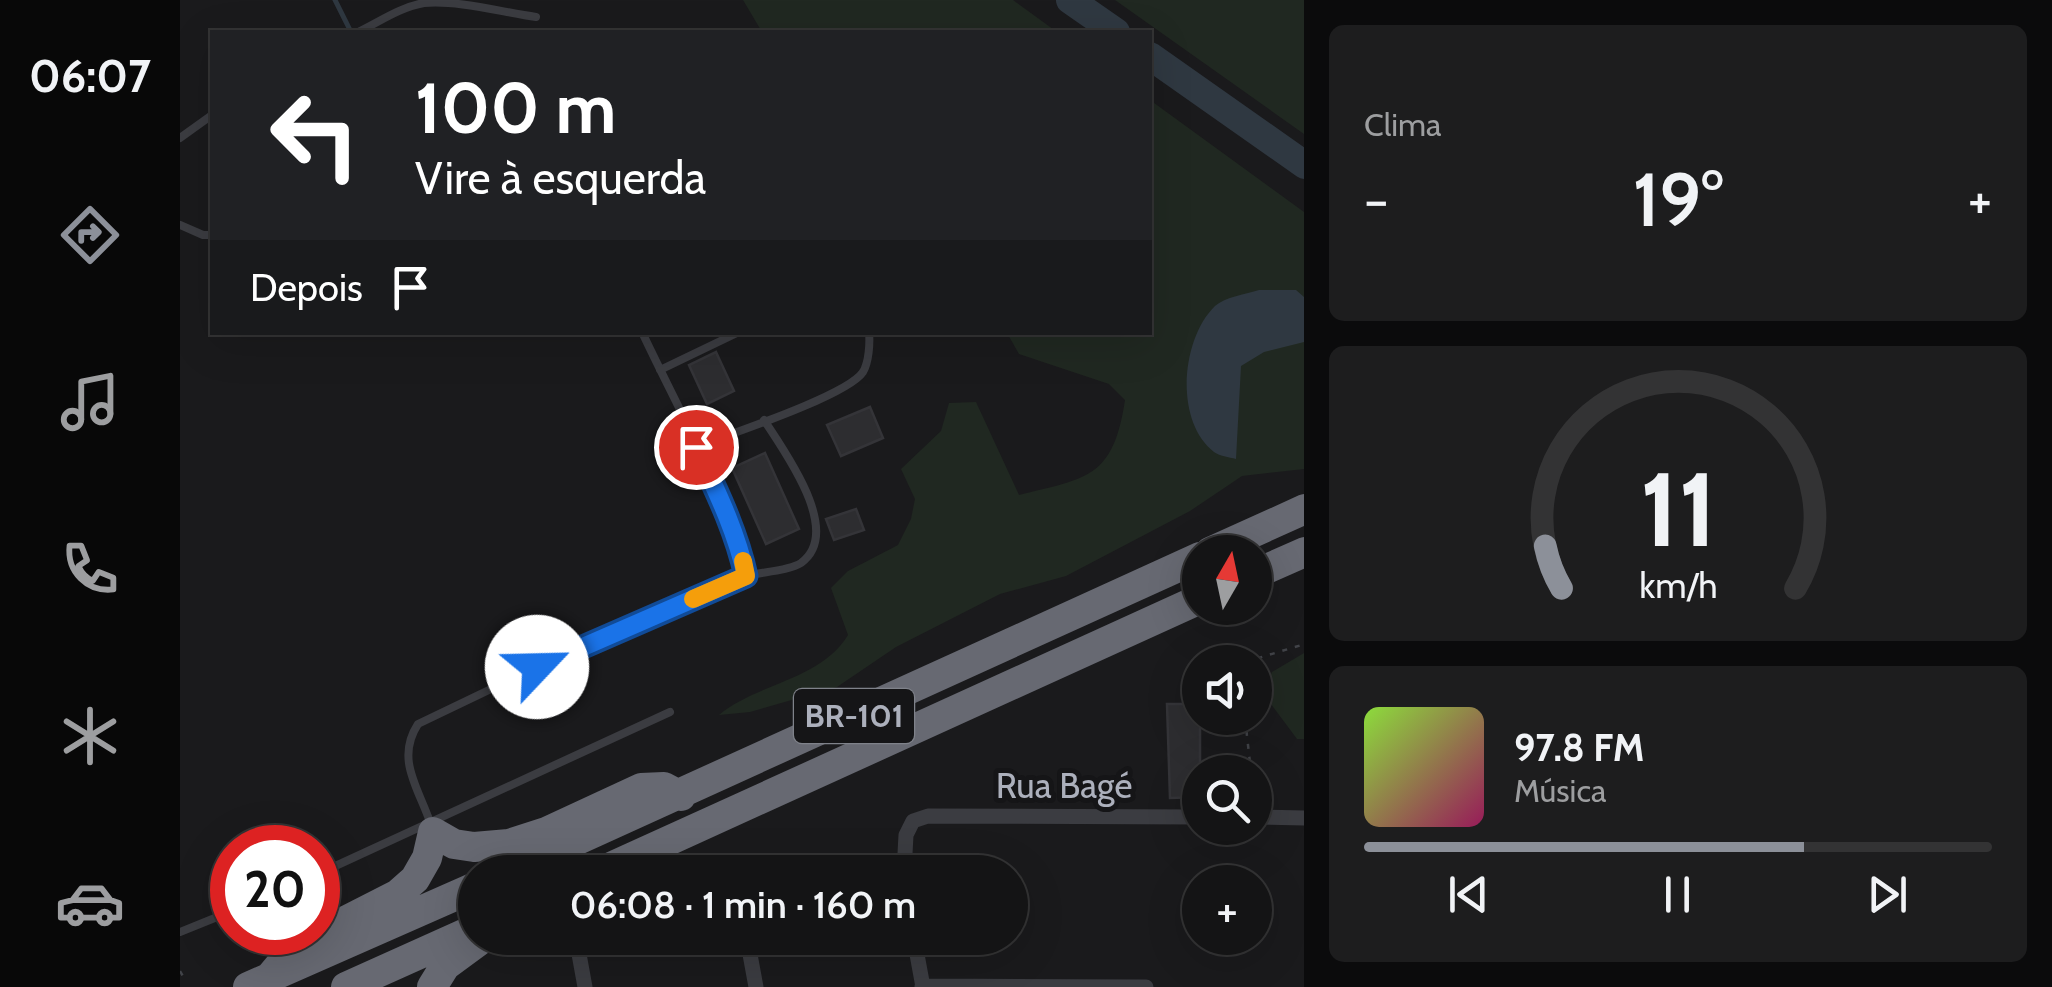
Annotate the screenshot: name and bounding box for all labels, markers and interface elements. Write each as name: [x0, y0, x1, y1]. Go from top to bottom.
text: 06:07: [29, 49, 151, 103]
text: 100 m: [415, 65, 616, 151]
icon: left: [250, 70, 380, 200]
text: Clima: [1364, 105, 1441, 144]
text: Vire à esquerda: [415, 151, 706, 205]
text: 19°: [1633, 154, 1723, 245]
text: −: [1364, 166, 1388, 233]
text: +: [1968, 166, 1992, 233]
icon: directions: [55, 200, 125, 270]
icon: arrive: [383, 260, 438, 315]
text: Depois: [250, 264, 363, 311]
icon: music: [55, 367, 125, 437]
pin: [654, 405, 739, 490]
icon: arrive: [669, 420, 724, 475]
text: 11: [1640, 446, 1716, 572]
icon: phone: [55, 534, 125, 604]
north arrow: [1182, 535, 1272, 625]
map controls: [1182, 535, 1272, 955]
text: km/h: [1639, 564, 1717, 607]
position arrow: [485, 615, 589, 719]
button: sound: [1182, 645, 1272, 735]
road number: BR-101: [794, 689, 914, 743]
icon: climate: [55, 701, 125, 771]
text: 97.8 FM: [1514, 724, 1644, 771]
button: search: [1182, 755, 1272, 845]
street label: Rua Bagé: [996, 764, 1132, 807]
text: Música: [1514, 771, 1606, 810]
speed limit sign: 20: [210, 825, 340, 955]
button: +: [1182, 865, 1272, 955]
icon: previous: [1441, 867, 1496, 922]
icon: pause: [1650, 867, 1705, 922]
icon: next: [1860, 867, 1915, 922]
icon: car: [55, 868, 125, 938]
text: 06:08 · 1 min · 160 m: [570, 881, 916, 928]

